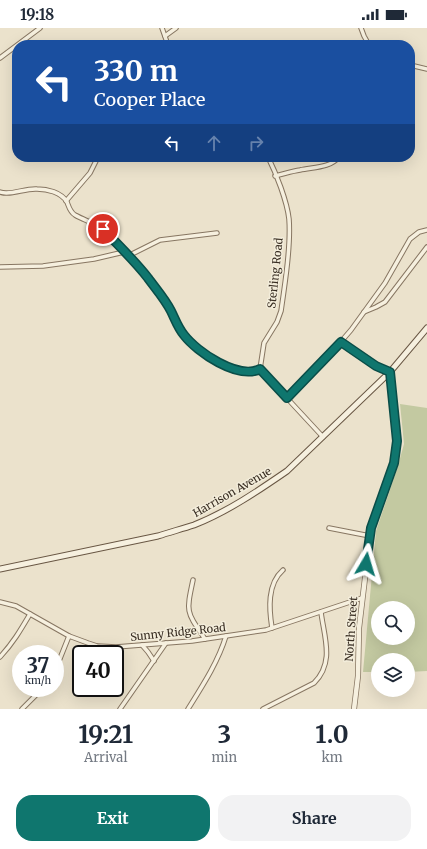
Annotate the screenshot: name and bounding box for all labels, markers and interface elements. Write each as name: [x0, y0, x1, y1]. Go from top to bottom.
text: 19:18: [20, 5, 54, 24]
text: 330 m: [94, 53, 178, 89]
icon: left: [28, 56, 80, 108]
text: Cooper Place: [94, 88, 205, 111]
icon: left: [161, 132, 183, 154]
icon: ahead: [203, 132, 225, 154]
icon: right: [245, 132, 267, 154]
pin: [86, 212, 120, 246]
icon: arrive: [92, 218, 114, 240]
street label: Sterling Road: [264, 237, 286, 309]
street label: Harrison Avenue: [190, 464, 274, 520]
position arrow: [345, 543, 387, 585]
street label: North Street: [342, 595, 360, 662]
map controls: [371, 601, 415, 697]
button: search: [371, 601, 415, 645]
street label: Sunny Ridge Road: [130, 620, 227, 644]
speed limit sign: 40: [72, 645, 124, 697]
text: 37: [27, 653, 49, 678]
button: layers: [371, 653, 415, 697]
text: km/h: [25, 674, 51, 687]
text: 19:21: [78, 719, 133, 750]
text: 3: [217, 719, 231, 750]
text: 1.0: [315, 719, 349, 750]
text: Arrival: [84, 749, 127, 766]
text: min: [211, 749, 237, 766]
text: km: [321, 749, 343, 766]
button: Exit: [16, 795, 210, 841]
button: Share: [218, 795, 411, 841]

